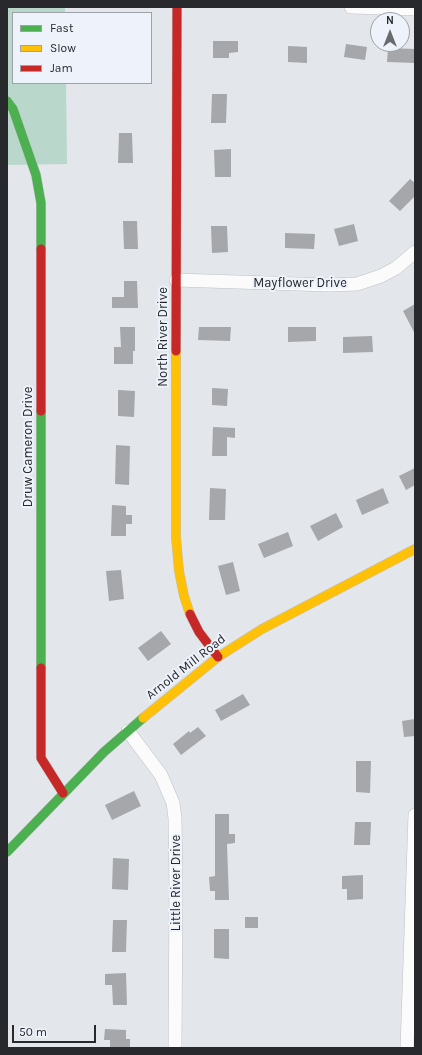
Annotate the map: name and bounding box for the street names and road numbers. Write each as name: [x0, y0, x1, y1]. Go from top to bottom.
street label: Mayflower Drive: [253, 275, 347, 291]
street label: North River Drive: [155, 287, 171, 387]
street label: Druw Cameron Drive: [20, 387, 36, 507]
street label: Arnold Mill Road: [143, 631, 229, 703]
street label: Little River Drive: [168, 835, 184, 931]

